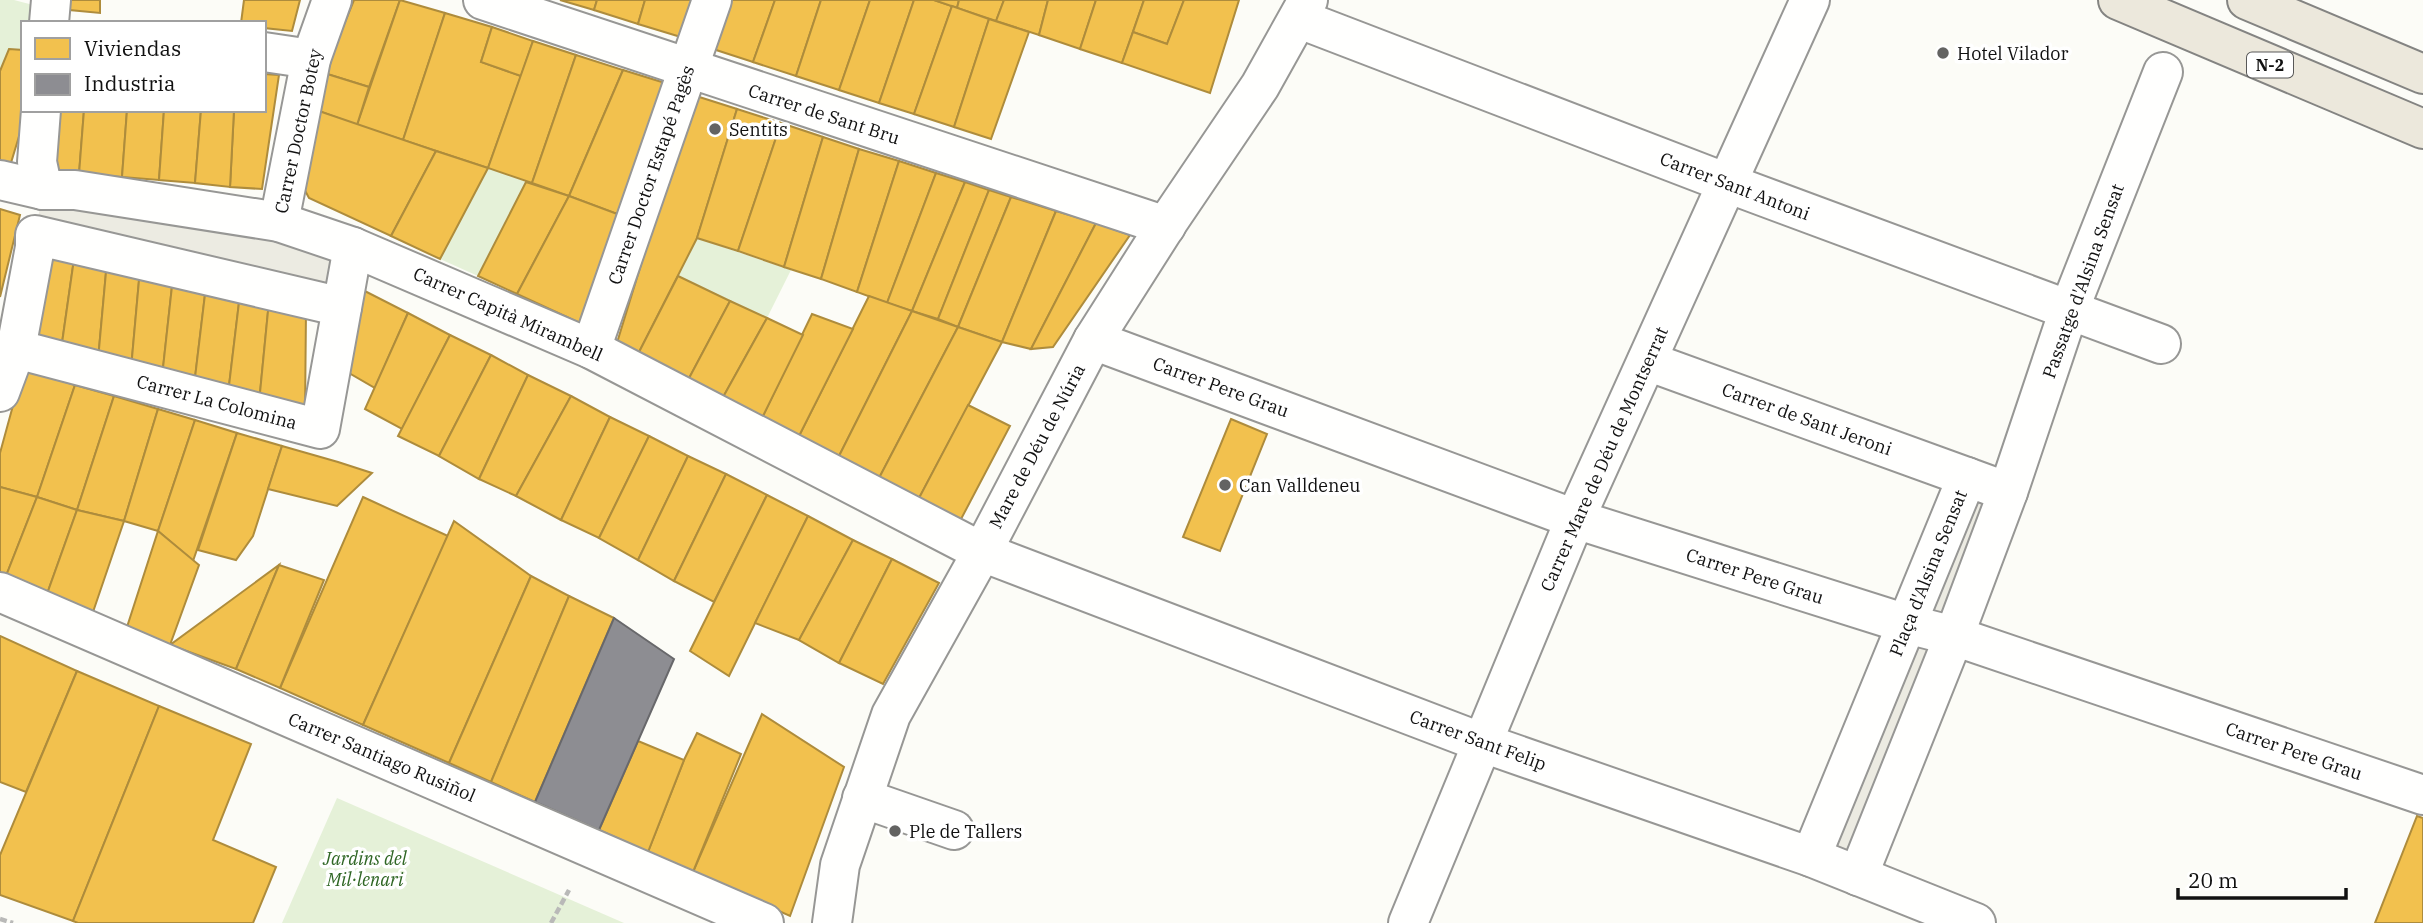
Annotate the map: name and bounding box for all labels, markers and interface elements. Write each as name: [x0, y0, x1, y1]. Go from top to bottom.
legend: [21, 21, 266, 112]
text: Viviendas: [84, 34, 181, 62]
place label: Hotel Vilador: [1957, 42, 2068, 65]
marker: Hotel Vilador: [1935, 45, 1951, 61]
street label: Carrer Doctor Botey: [269, 46, 327, 215]
road number: N-2: [2247, 53, 2293, 78]
street label: Carrer Doctor Estapé Pagès: [603, 62, 699, 288]
text: Industria: [84, 69, 175, 97]
street label: Carrer de Sant Bru: [745, 79, 903, 149]
place label: Sentits: [729, 118, 788, 141]
marker: Sentits: [707, 121, 723, 137]
street label: Carrer Sant Antoni: [1657, 147, 1814, 225]
street label: Passatge d'Alsina Sensat: [2037, 181, 2129, 381]
street label: Carrer Capità Mirambell: [410, 262, 606, 366]
street label: Carrer Mare de Déu de Montserrat: [1535, 323, 1673, 595]
street label: Carrer Pere Grau: [1150, 352, 1292, 422]
street label: Mare de Déu de Núria: [984, 360, 1090, 532]
street label: Carrer La Colomina: [134, 370, 300, 435]
street label: Carrer de Sant Jeroni: [1719, 378, 1895, 461]
place label: Can Valldeneu: [1239, 474, 1360, 497]
marker: Can Valldeneu: [1217, 477, 1233, 493]
street label: Plaça d'Alsina Sensat: [1884, 486, 1972, 660]
street label: Carrer Pere Grau: [1683, 543, 1827, 609]
street label: Carrer Sant Felip: [1406, 705, 1550, 775]
street label: Carrer Santiago Rusiñol: [285, 707, 479, 807]
street label: Carrer Pere Grau: [2223, 717, 2365, 785]
place label: Ple de Tallers: [909, 820, 1022, 843]
marker: Ple de Tallers: [887, 823, 903, 839]
park label: Jardins del Mil·lenari: [322, 847, 408, 891]
scale bar: [2178, 856, 2346, 900]
text: 20 m: [2188, 866, 2238, 894]

